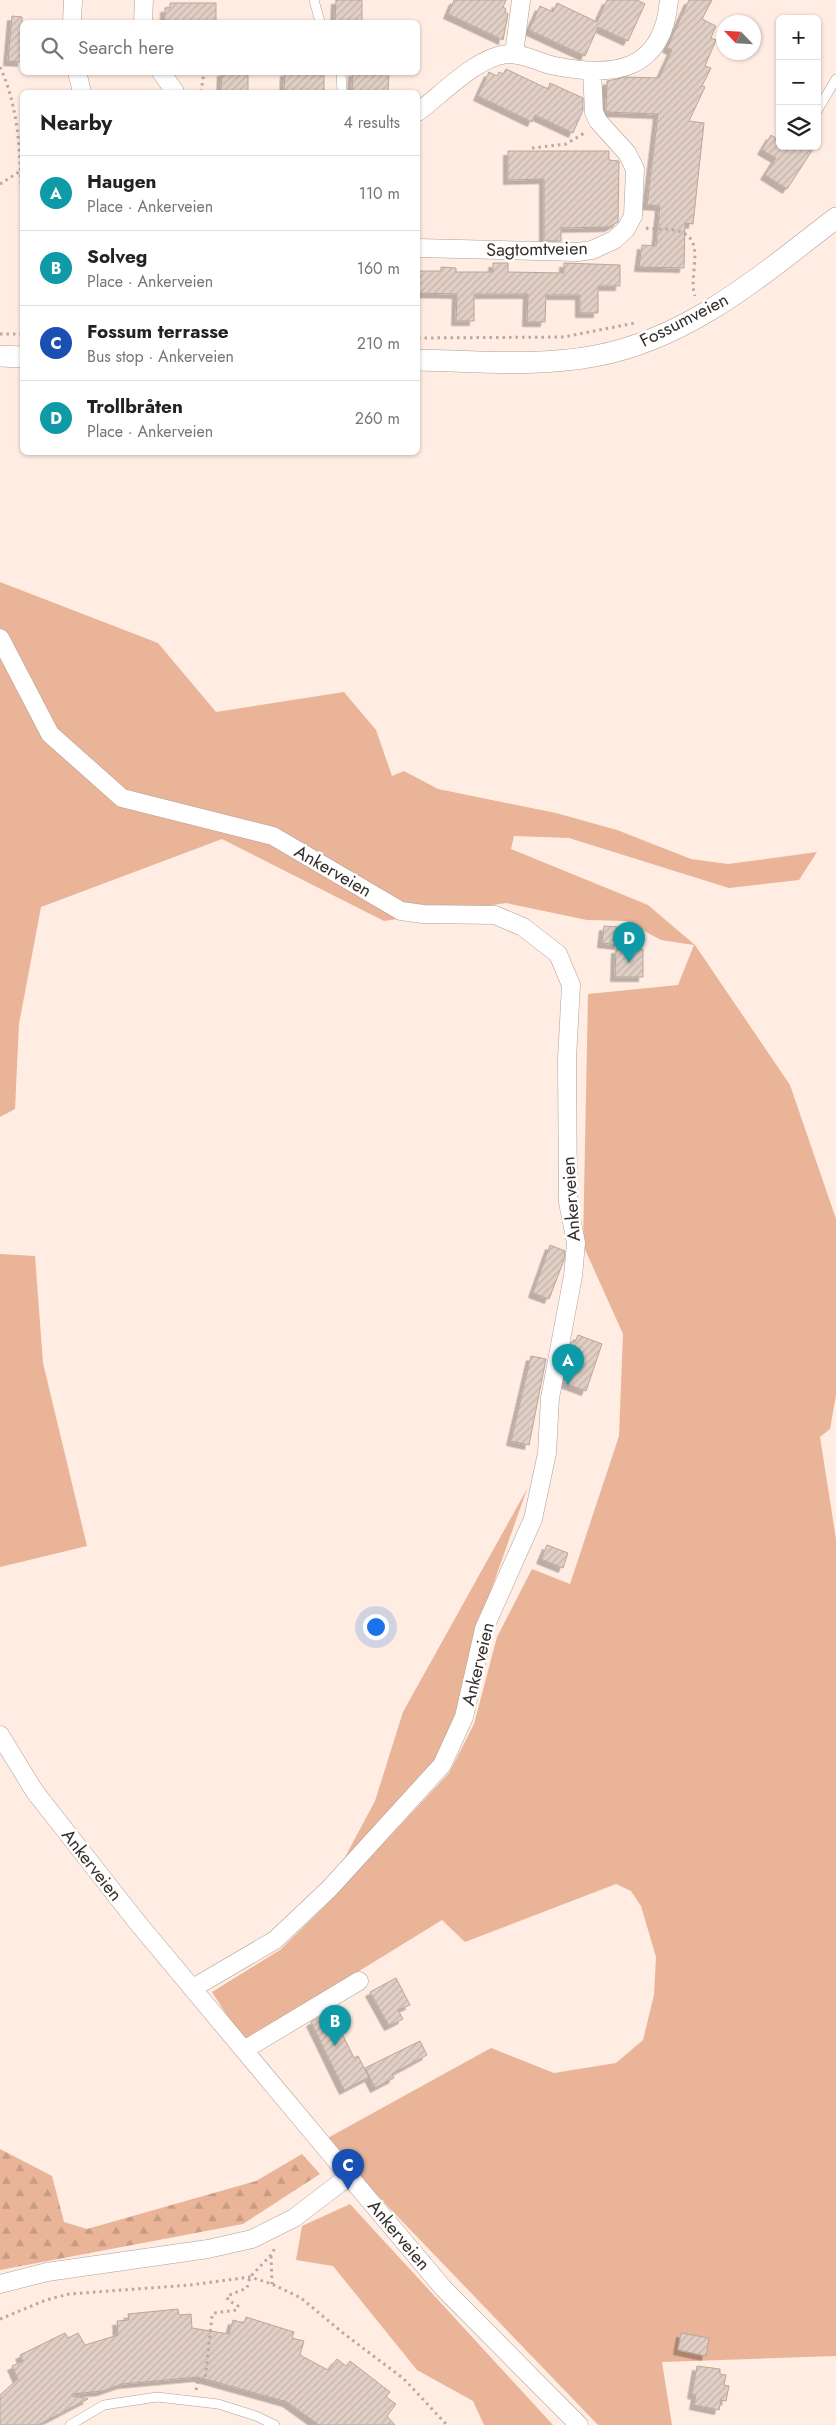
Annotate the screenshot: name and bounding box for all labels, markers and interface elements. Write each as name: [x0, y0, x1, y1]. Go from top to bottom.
north arrow: [716, 15, 761, 60]
map controls: [776, 15, 821, 150]
button: +: [776, 15, 821, 60]
search box: [20, 20, 420, 75]
icon: search: [38, 34, 66, 62]
text: Search here: [78, 34, 174, 61]
button: −: [776, 60, 821, 105]
button: layers: [776, 105, 821, 150]
text: Nearby: [40, 108, 112, 138]
text: 4 results: [344, 111, 400, 134]
text: Haugen: [87, 168, 157, 195]
text: A: [50, 182, 62, 205]
text: 110 m: [359, 182, 400, 205]
text: Place · Ankerveien: [87, 195, 213, 218]
street label: Sagtomtveien: [486, 235, 588, 263]
text: Solveg: [87, 243, 147, 270]
text: B: [51, 257, 61, 280]
text: 160 m: [357, 257, 400, 280]
text: Place · Ankerveien: [87, 270, 213, 293]
street label: Fossumveien: [635, 287, 733, 353]
text: Fossum terrasse: [87, 318, 229, 345]
text: C: [50, 332, 62, 355]
text: 210 m: [357, 332, 400, 355]
text: Bus stop · Ankerveien: [87, 345, 234, 368]
text: Trollbråten: [87, 393, 183, 420]
text: D: [50, 407, 62, 430]
text: 260 m: [355, 407, 400, 430]
text: Place · Ankerveien: [87, 420, 213, 443]
street label: Ankerveien: [290, 838, 376, 904]
pin: D: [613, 922, 645, 963]
street label: Ankerveien: [555, 1156, 587, 1242]
pin: A: [552, 1344, 584, 1385]
your location: [363, 1614, 389, 1640]
street label: Ankerveien: [455, 1619, 501, 1709]
street label: Ankerveien: [55, 1823, 129, 1907]
pin: B: [319, 2005, 351, 2046]
pin: C: [332, 2149, 364, 2190]
street label: Ankerveien: [362, 2194, 436, 2276]

